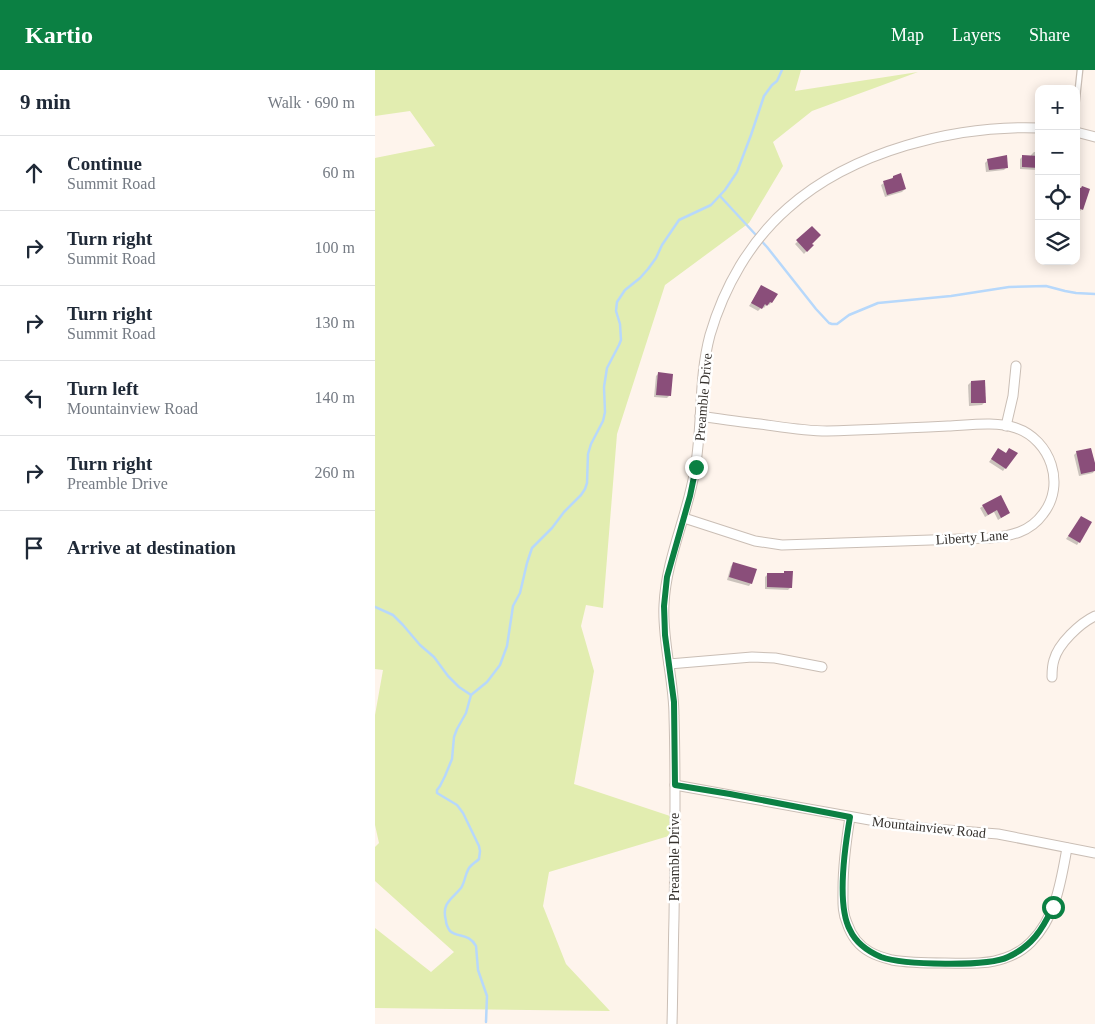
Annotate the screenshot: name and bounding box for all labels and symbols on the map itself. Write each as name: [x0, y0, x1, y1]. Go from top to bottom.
street label: Preamble Drive: [692, 352, 715, 442]
route end: [685, 456, 708, 479]
street label: Liberty Lane: [935, 527, 1009, 548]
street label: Preamble Drive: [667, 813, 682, 901]
street label: Mountainview Road: [871, 814, 987, 841]
route start: [1042, 896, 1065, 919]

